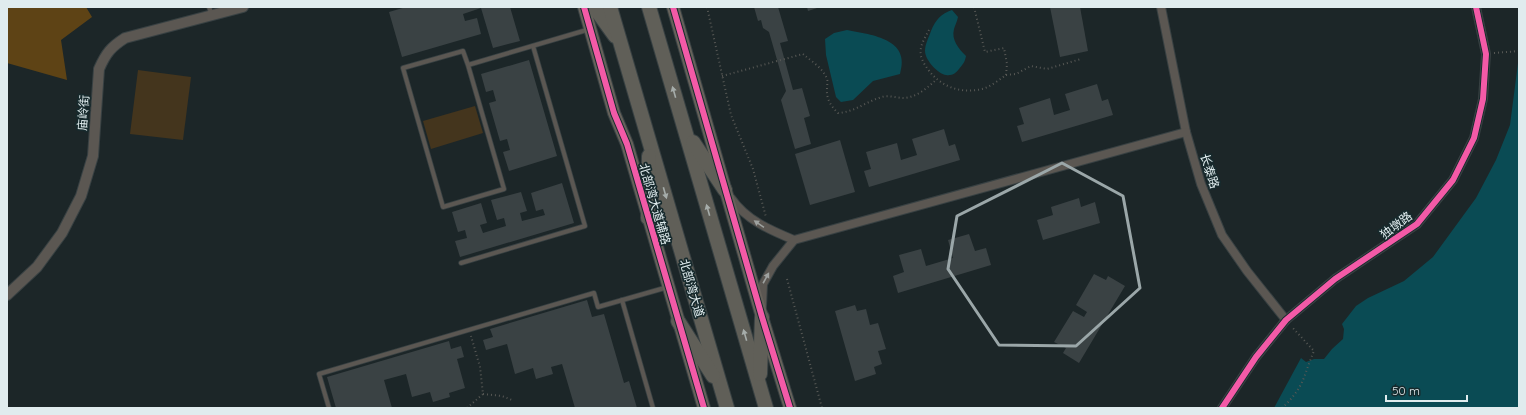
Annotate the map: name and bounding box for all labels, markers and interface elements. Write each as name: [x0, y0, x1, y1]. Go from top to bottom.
one-way arrow: [671, 86, 677, 98]
street label: 庙岭街: [74, 95, 92, 131]
street label: 长泰路: [1197, 152, 1223, 190]
street label: 北部湾大道辅路: [636, 162, 674, 246]
one-way arrow: [662, 187, 668, 199]
one-way arrow: [705, 204, 711, 216]
street label: 独墩路: [1377, 208, 1415, 242]
one-way arrow: [753, 220, 765, 227]
street label: 北部湾大道: [677, 257, 707, 319]
one-way arrow: [763, 273, 769, 284]
one-way arrow: [742, 329, 748, 341]
scale bar: [1386, 377, 1467, 403]
text: 50 m: [1392, 383, 1420, 398]

